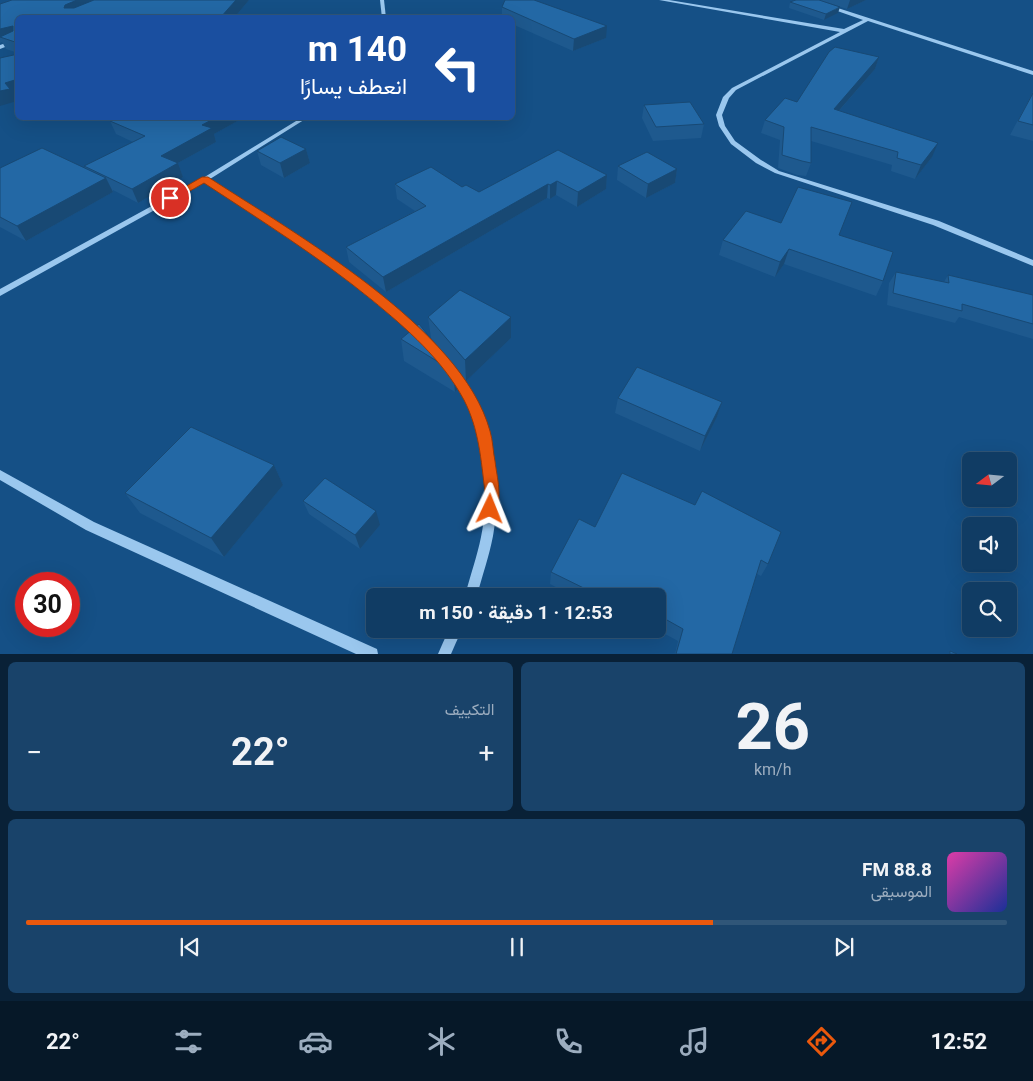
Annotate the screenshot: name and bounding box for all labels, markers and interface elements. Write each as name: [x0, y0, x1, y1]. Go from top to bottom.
text: 140 m: [308, 29, 407, 70]
icon: left: [425, 35, 490, 100]
text: انعطف يسارًا: [300, 74, 407, 99]
pin: [149, 177, 191, 219]
icon: arrive: [156, 184, 184, 212]
north arrow: [962, 452, 1018, 508]
map controls: [962, 452, 1017, 637]
position arrow: [463, 482, 515, 534]
button: sound: [962, 517, 1017, 572]
speed limit sign: 30: [15, 572, 80, 637]
button: search: [962, 582, 1017, 637]
text: 12:53 · 1 دقيقة · 150 m: [419, 601, 613, 624]
text: 26: [735, 689, 810, 765]
text: التكييف: [445, 700, 495, 719]
text: 22°: [231, 730, 290, 774]
text: −: [26, 736, 42, 769]
text: +: [479, 736, 494, 769]
text: km/h: [754, 760, 792, 779]
text: 88.8 FM: [862, 858, 932, 881]
text: الموسيقى: [871, 882, 932, 901]
icon: previous: [176, 933, 204, 961]
icon: pause: [503, 933, 531, 961]
icon: next: [830, 933, 858, 961]
icon: filters: [171, 1024, 206, 1059]
icon: car: [298, 1024, 333, 1059]
icon: climate: [424, 1024, 459, 1059]
icon: phone: [551, 1024, 586, 1059]
icon: music: [677, 1024, 712, 1059]
icon: directions: [804, 1024, 839, 1059]
text: 22°: [46, 1029, 80, 1054]
text: 12:52: [931, 1029, 987, 1054]

